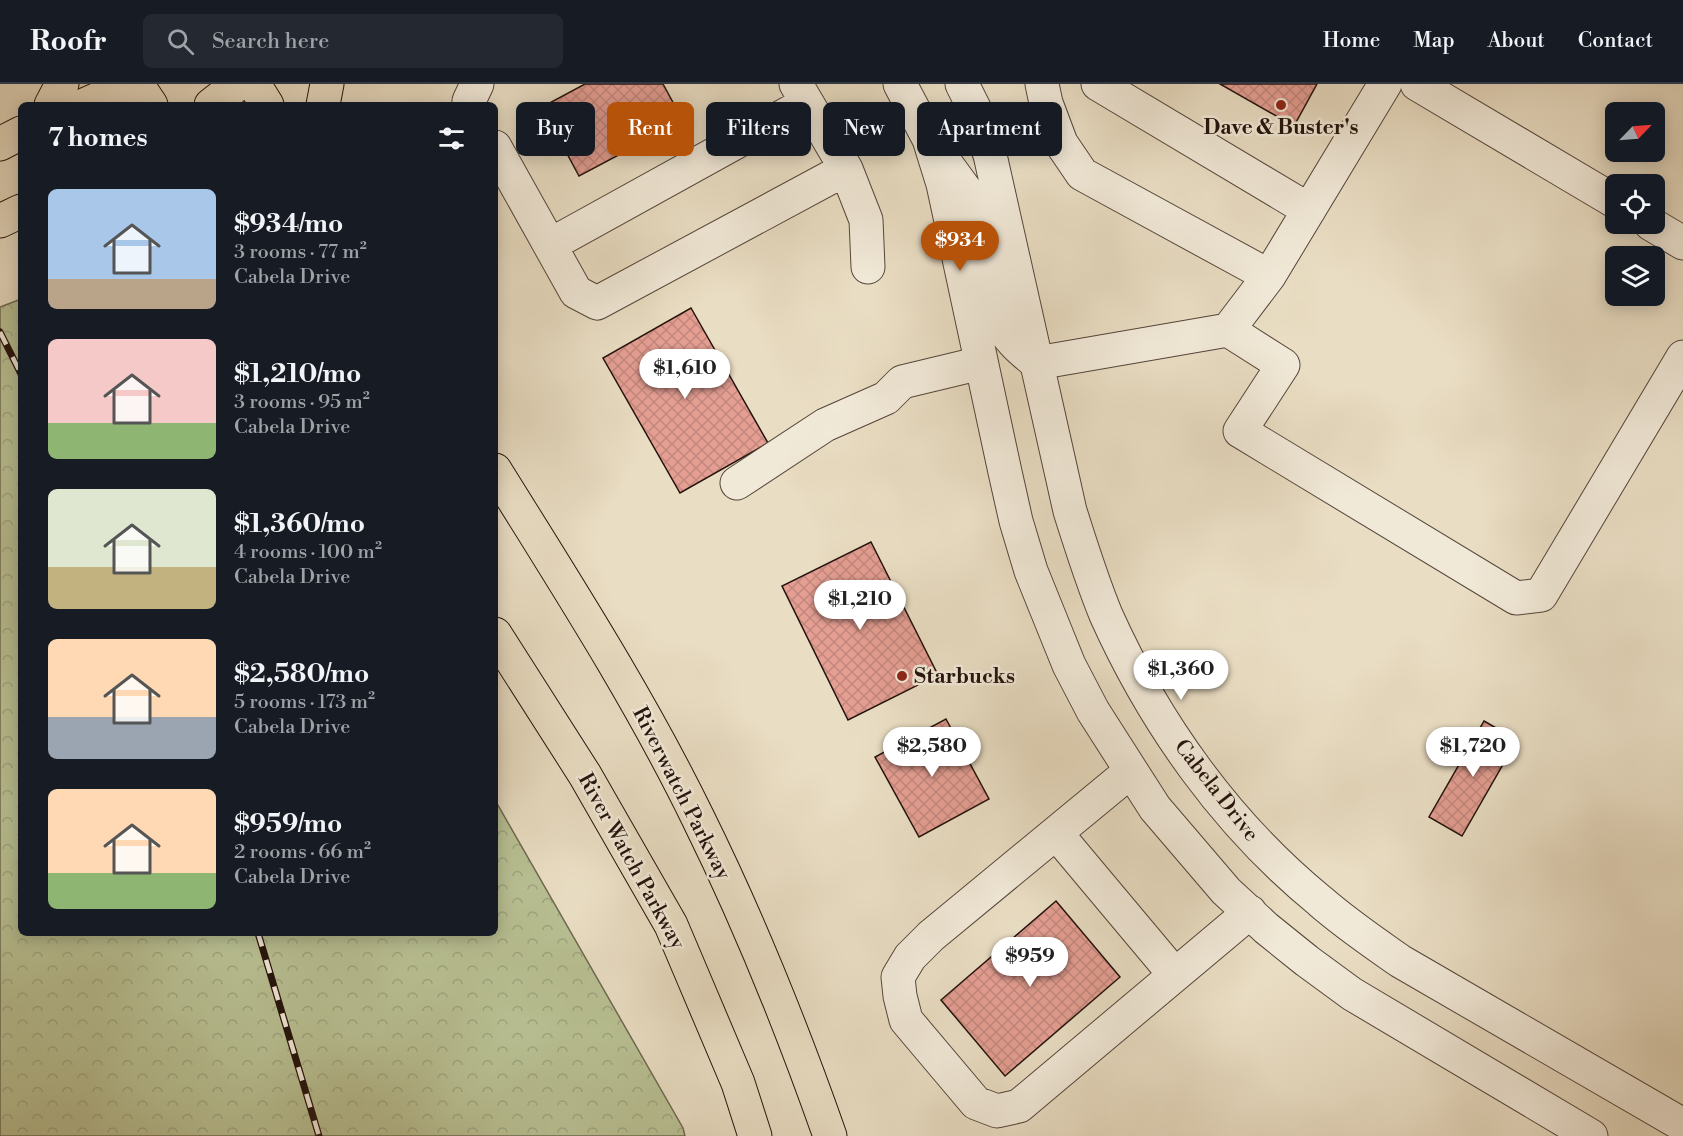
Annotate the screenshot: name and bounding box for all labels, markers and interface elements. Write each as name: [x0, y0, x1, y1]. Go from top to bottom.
search box: [143, 14, 563, 68]
text: Roofr: [30, 24, 107, 59]
icon: search: [164, 25, 197, 58]
text: Search here: [212, 28, 329, 55]
text: Home: [1323, 28, 1380, 54]
text: Map: [1413, 28, 1455, 54]
text: About: [1488, 28, 1545, 54]
text: Contact: [1578, 28, 1653, 54]
marker: Dave & Buster's: [1274, 98, 1288, 112]
chip: Buy: [516, 102, 595, 156]
chip: Rent: [607, 102, 694, 156]
chip: Filters: [706, 102, 811, 156]
chip: New: [823, 102, 905, 156]
chip: Apartment: [917, 102, 1062, 156]
north arrow: [1605, 102, 1665, 162]
map controls: [1605, 102, 1665, 306]
place label: Dave & Buster's: [1203, 115, 1359, 141]
text: 7 homes: [48, 122, 148, 154]
icon: filters: [435, 122, 468, 155]
button: locate: [1605, 174, 1665, 234]
text: $934/mo: [234, 208, 343, 240]
icon: home: [96, 213, 168, 285]
pin: $934: [924, 221, 996, 272]
text: $934: [935, 228, 985, 253]
text: 3 rooms · 77 m²: [234, 240, 367, 265]
button: layers: [1605, 246, 1665, 306]
text: Cabela Drive: [234, 265, 350, 290]
pin: $1,610: [636, 349, 734, 400]
text: $1,610: [653, 356, 717, 381]
text: $1,210/mo: [234, 358, 361, 390]
icon: home: [96, 363, 168, 435]
text: 3 rooms · 95 m²: [234, 390, 370, 415]
text: Cabela Drive: [234, 415, 350, 440]
text: $1,360/mo: [234, 508, 365, 540]
icon: home: [96, 513, 168, 585]
text: 4 rooms · 100 m²: [234, 540, 382, 565]
text: Cabela Drive: [234, 565, 350, 590]
pin: $1,210: [811, 580, 909, 631]
text: $1,210: [828, 587, 892, 612]
pin: $1,360: [1132, 650, 1230, 701]
text: $1,360: [1147, 657, 1215, 682]
text: $2,580/mo: [234, 658, 369, 690]
icon: home: [96, 663, 168, 735]
place label: Starbucks: [914, 664, 1015, 690]
marker: Starbucks: [895, 669, 909, 683]
text: 5 rooms · 173 m²: [234, 690, 375, 715]
street label: Riverwatch Parkway: [626, 703, 736, 885]
text: Cabela Drive: [234, 715, 350, 740]
pin: $2,580: [883, 727, 981, 778]
pin: $1,720: [1424, 727, 1522, 778]
text: $2,580: [897, 734, 967, 759]
street label: Cabela Drive: [1168, 734, 1264, 847]
text: $1,720: [1440, 734, 1506, 759]
street label: River Watch Parkway: [572, 769, 691, 955]
text: $959/mo: [234, 808, 342, 840]
icon: home: [96, 813, 168, 885]
text: 2 rooms · 66 m²: [234, 840, 371, 865]
text: Cabela Drive: [234, 865, 350, 890]
pin: $959: [994, 937, 1066, 988]
text: $959: [1005, 944, 1055, 969]

